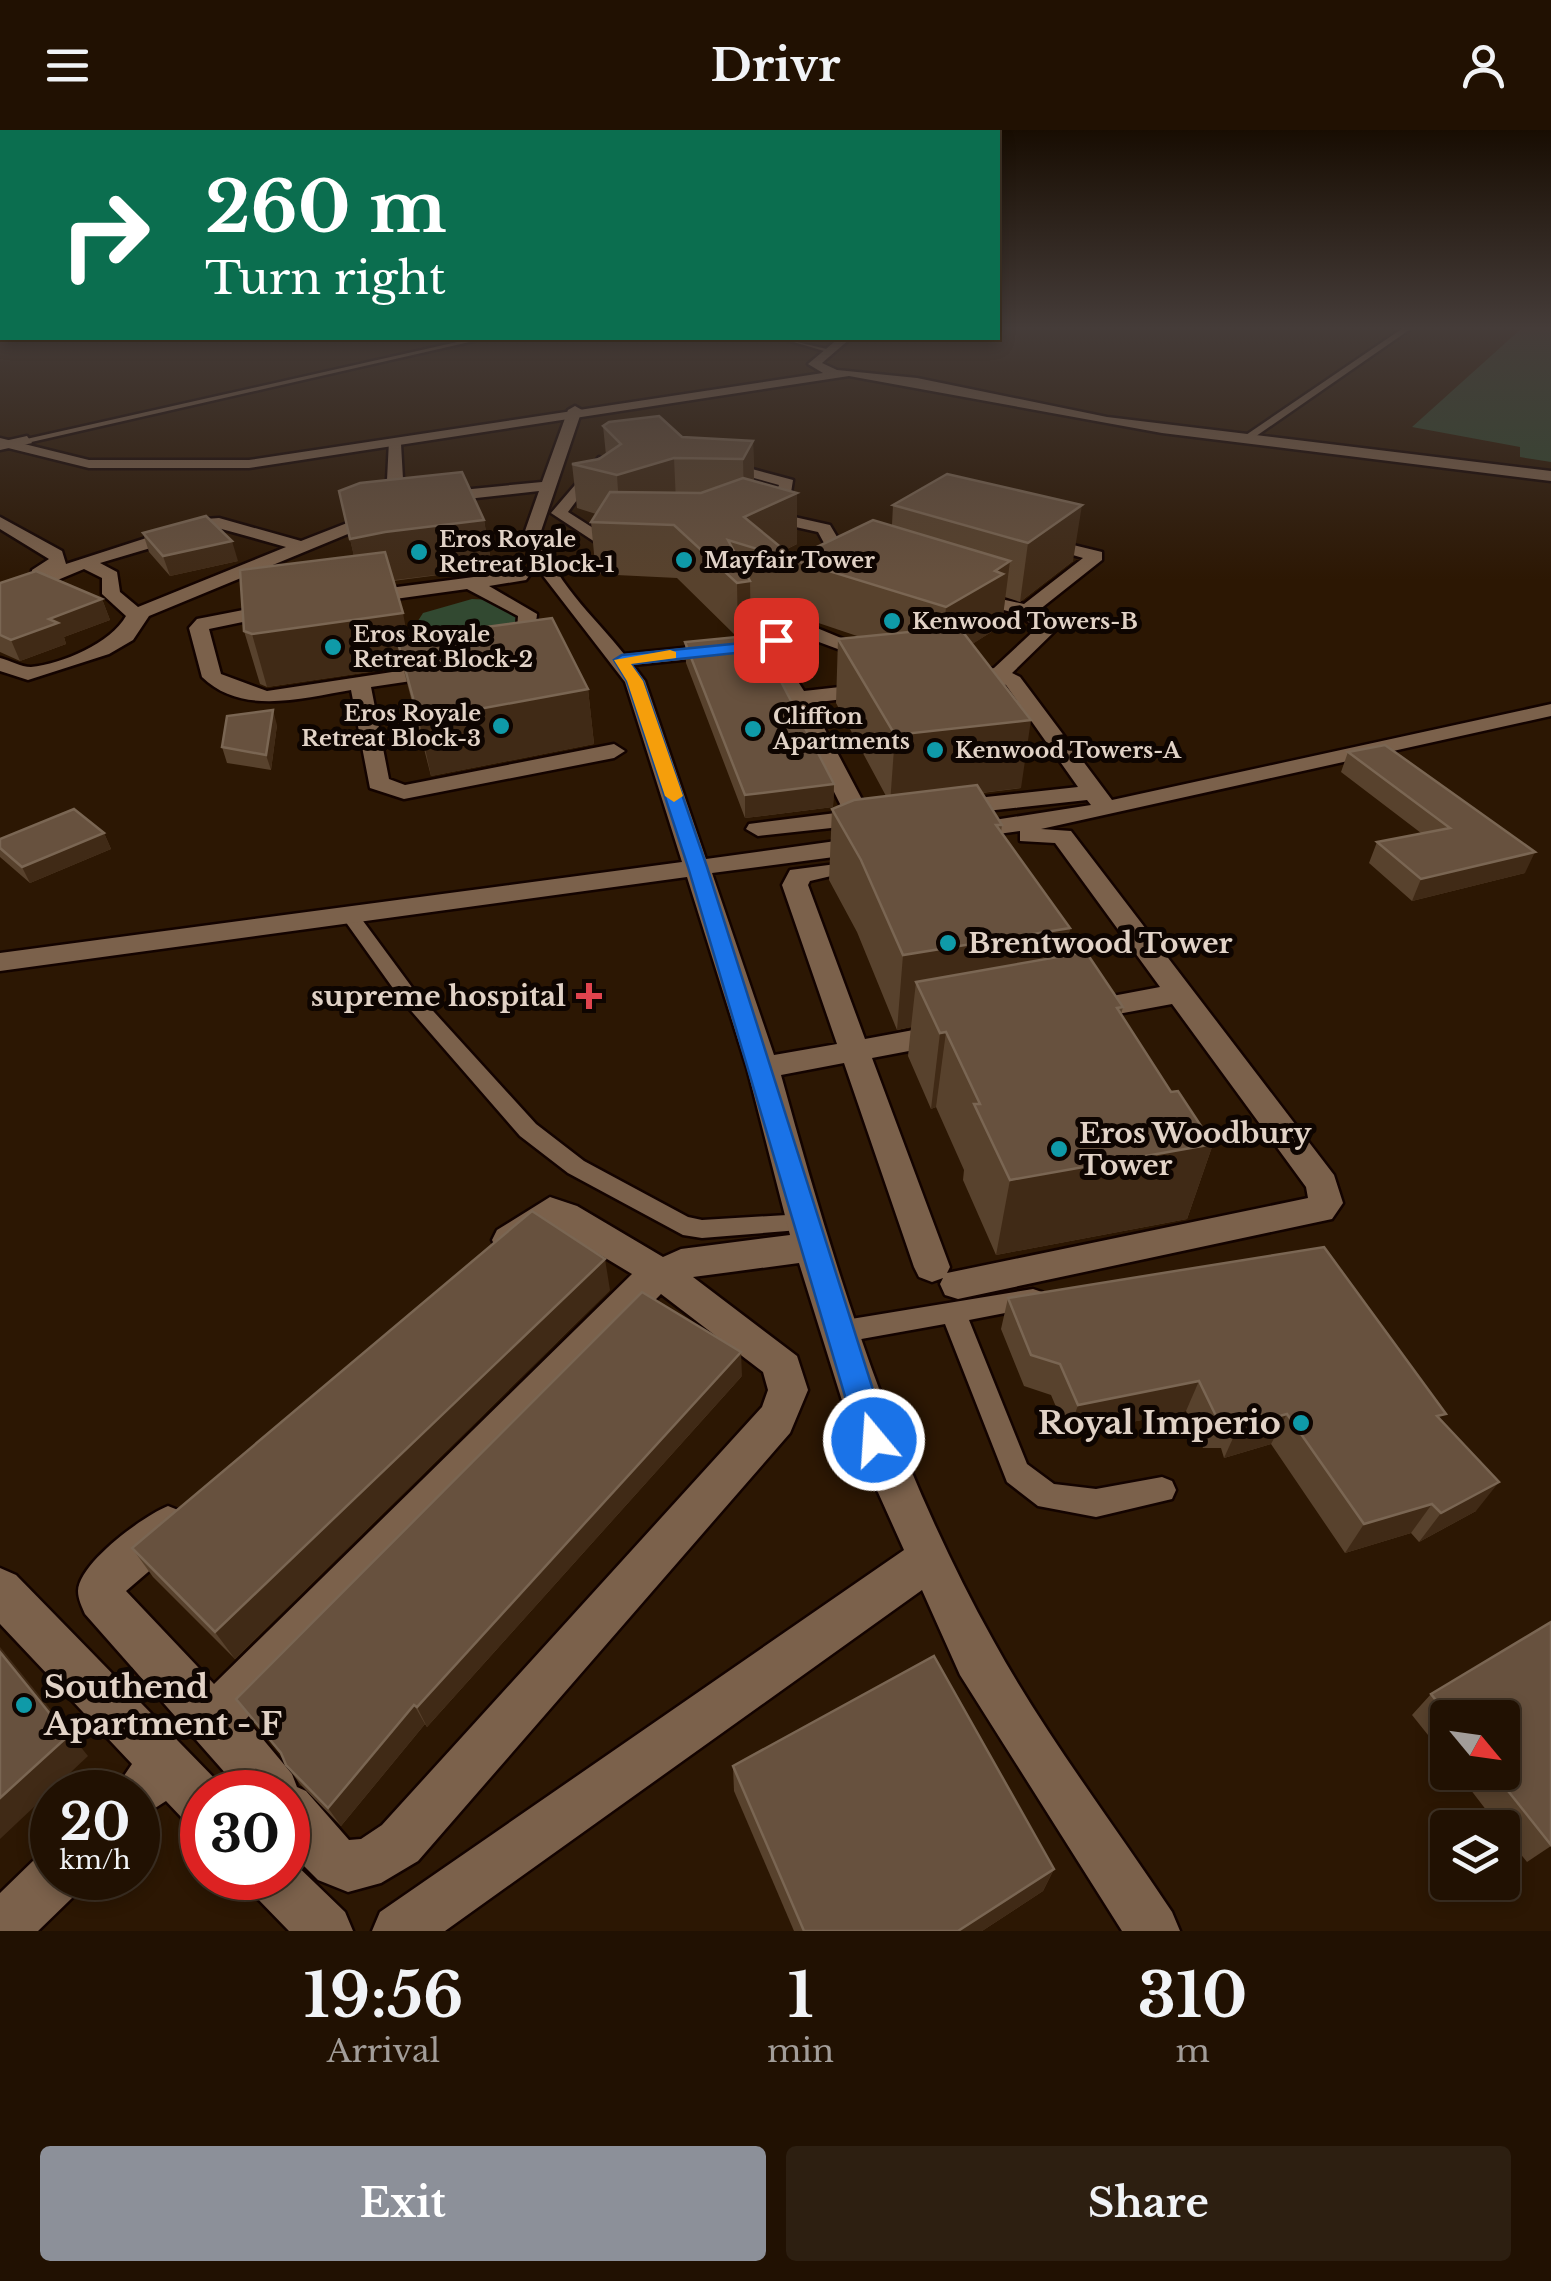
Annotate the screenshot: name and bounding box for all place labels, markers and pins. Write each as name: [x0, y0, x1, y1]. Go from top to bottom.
place label: Eros Royale Retreat Block-1: [439, 526, 615, 578]
marker: Eros Royale Retreat Block-1: [408, 541, 430, 563]
place label: Mayfair Tower: [704, 547, 875, 574]
marker: Mayfair Tower: [673, 549, 695, 571]
pin: [734, 598, 819, 683]
place label: Kenwood Towers-B: [912, 608, 1138, 635]
marker: Kenwood Towers-B: [881, 610, 903, 632]
place label: Eros Royale Retreat Block-2: [353, 621, 533, 673]
marker: Eros Royale Retreat Block-2: [322, 636, 344, 658]
place label: Eros Royale Retreat Block-3: [301, 700, 481, 752]
place label: Cliffton Apartments: [772, 703, 910, 755]
marker: Eros Royale Retreat Block-3: [490, 715, 512, 737]
marker: Cliffton Apartments: [742, 718, 764, 740]
place label: Kenwood Towers-A: [955, 737, 1182, 764]
marker: Kenwood Towers-A: [924, 739, 946, 761]
place label: Brentwood Tower: [968, 926, 1233, 961]
marker: Brentwood Tower: [937, 932, 959, 954]
place label: supreme hospital: [311, 979, 566, 1014]
marker: supreme hospital: [576, 983, 602, 1009]
place label: Eros Woodbury Tower: [1079, 1116, 1312, 1183]
marker: Eros Woodbury Tower: [1048, 1138, 1070, 1160]
place label: Royal Imperio: [1038, 1403, 1281, 1443]
marker: Royal Imperio: [1290, 1412, 1312, 1434]
place label: Southend Apartment - F: [43, 1667, 282, 1744]
marker: Southend Apartment - F: [13, 1694, 35, 1716]

